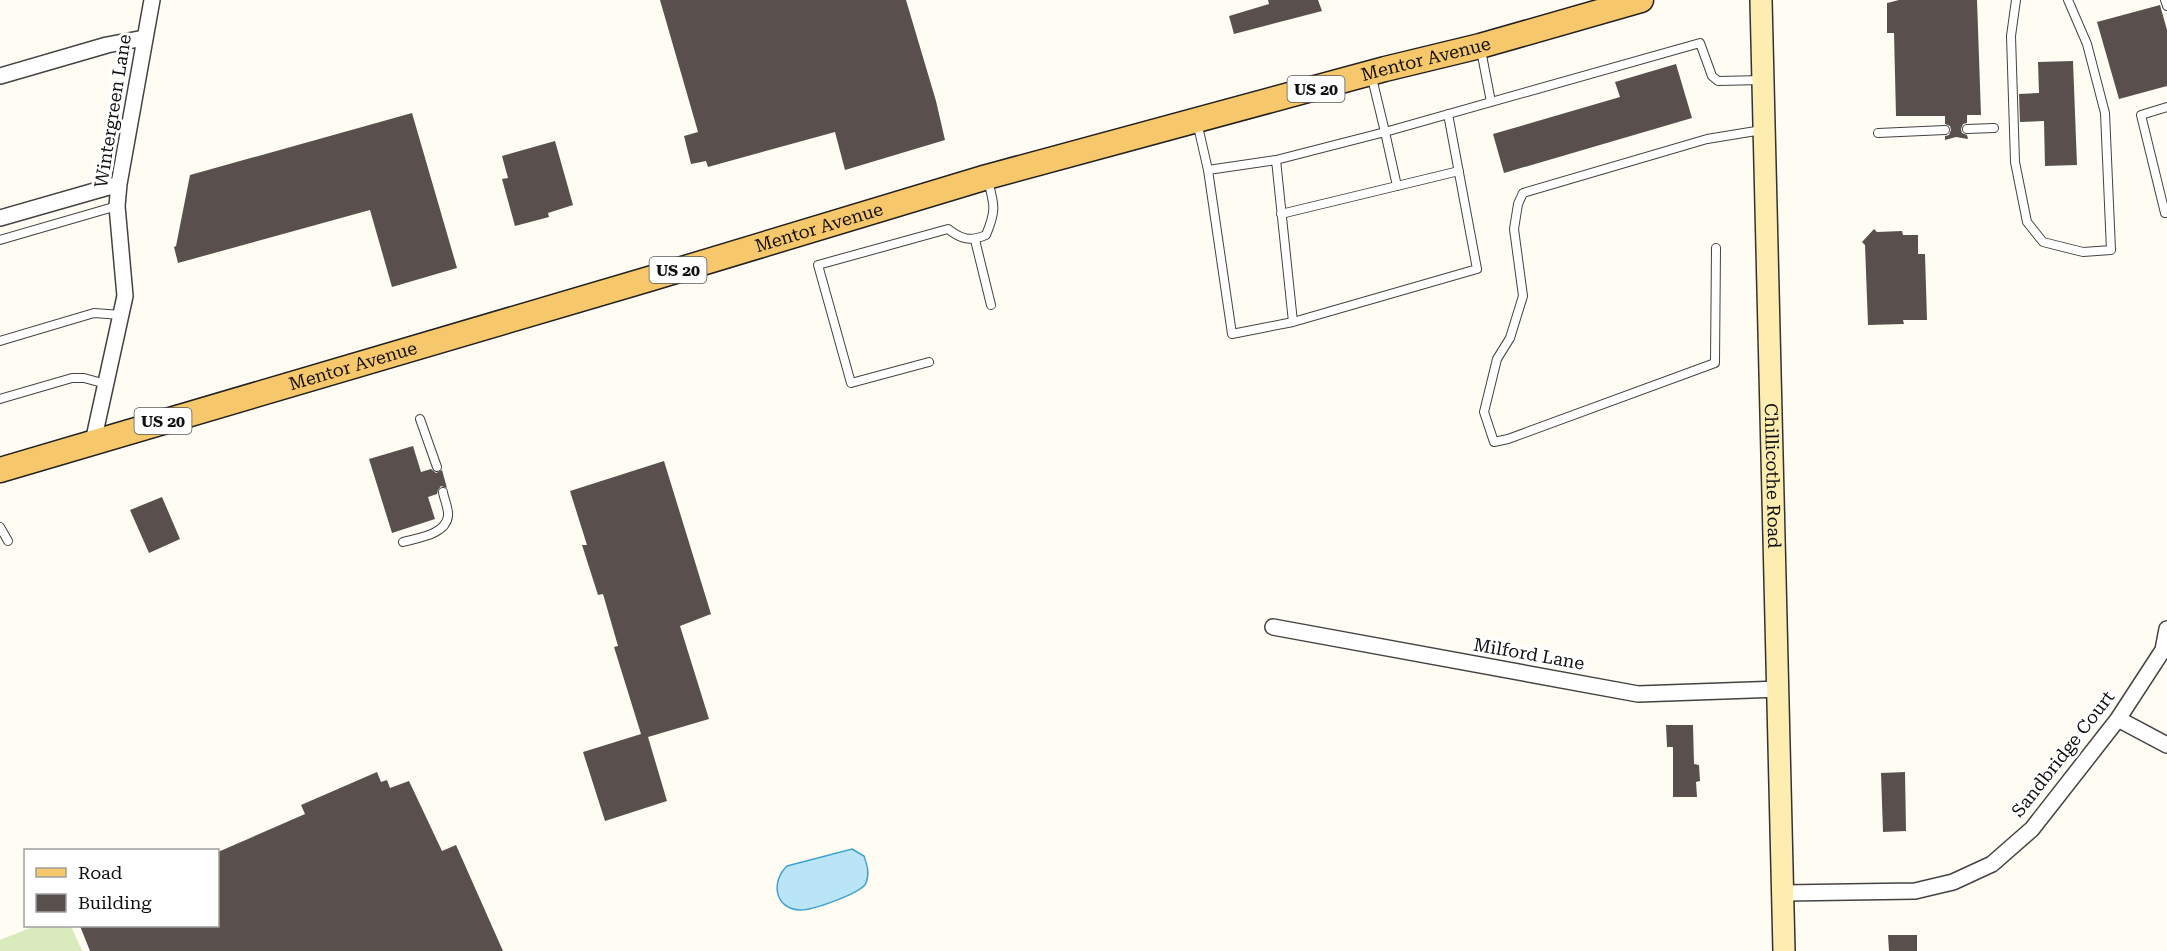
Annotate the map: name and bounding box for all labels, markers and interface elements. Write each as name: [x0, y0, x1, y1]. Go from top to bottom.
street label: Mentor Avenue: [1359, 32, 1493, 85]
street label: Wintergreen Lane: [90, 33, 135, 189]
road number: US 20: [1288, 76, 1344, 102]
street label: Mentor Avenue: [752, 198, 885, 256]
road number: US 20: [650, 257, 706, 283]
street label: Mentor Avenue: [286, 337, 420, 394]
street label: Chillicothe Road: [1761, 403, 1785, 549]
road number: US 20: [134, 408, 192, 434]
street label: Milford Lane: [1472, 633, 1586, 674]
street label: Sandbridge Court: [2007, 686, 2119, 821]
legend: [24, 849, 219, 927]
text: Road: [78, 862, 123, 883]
text: Building: [78, 892, 152, 913]

